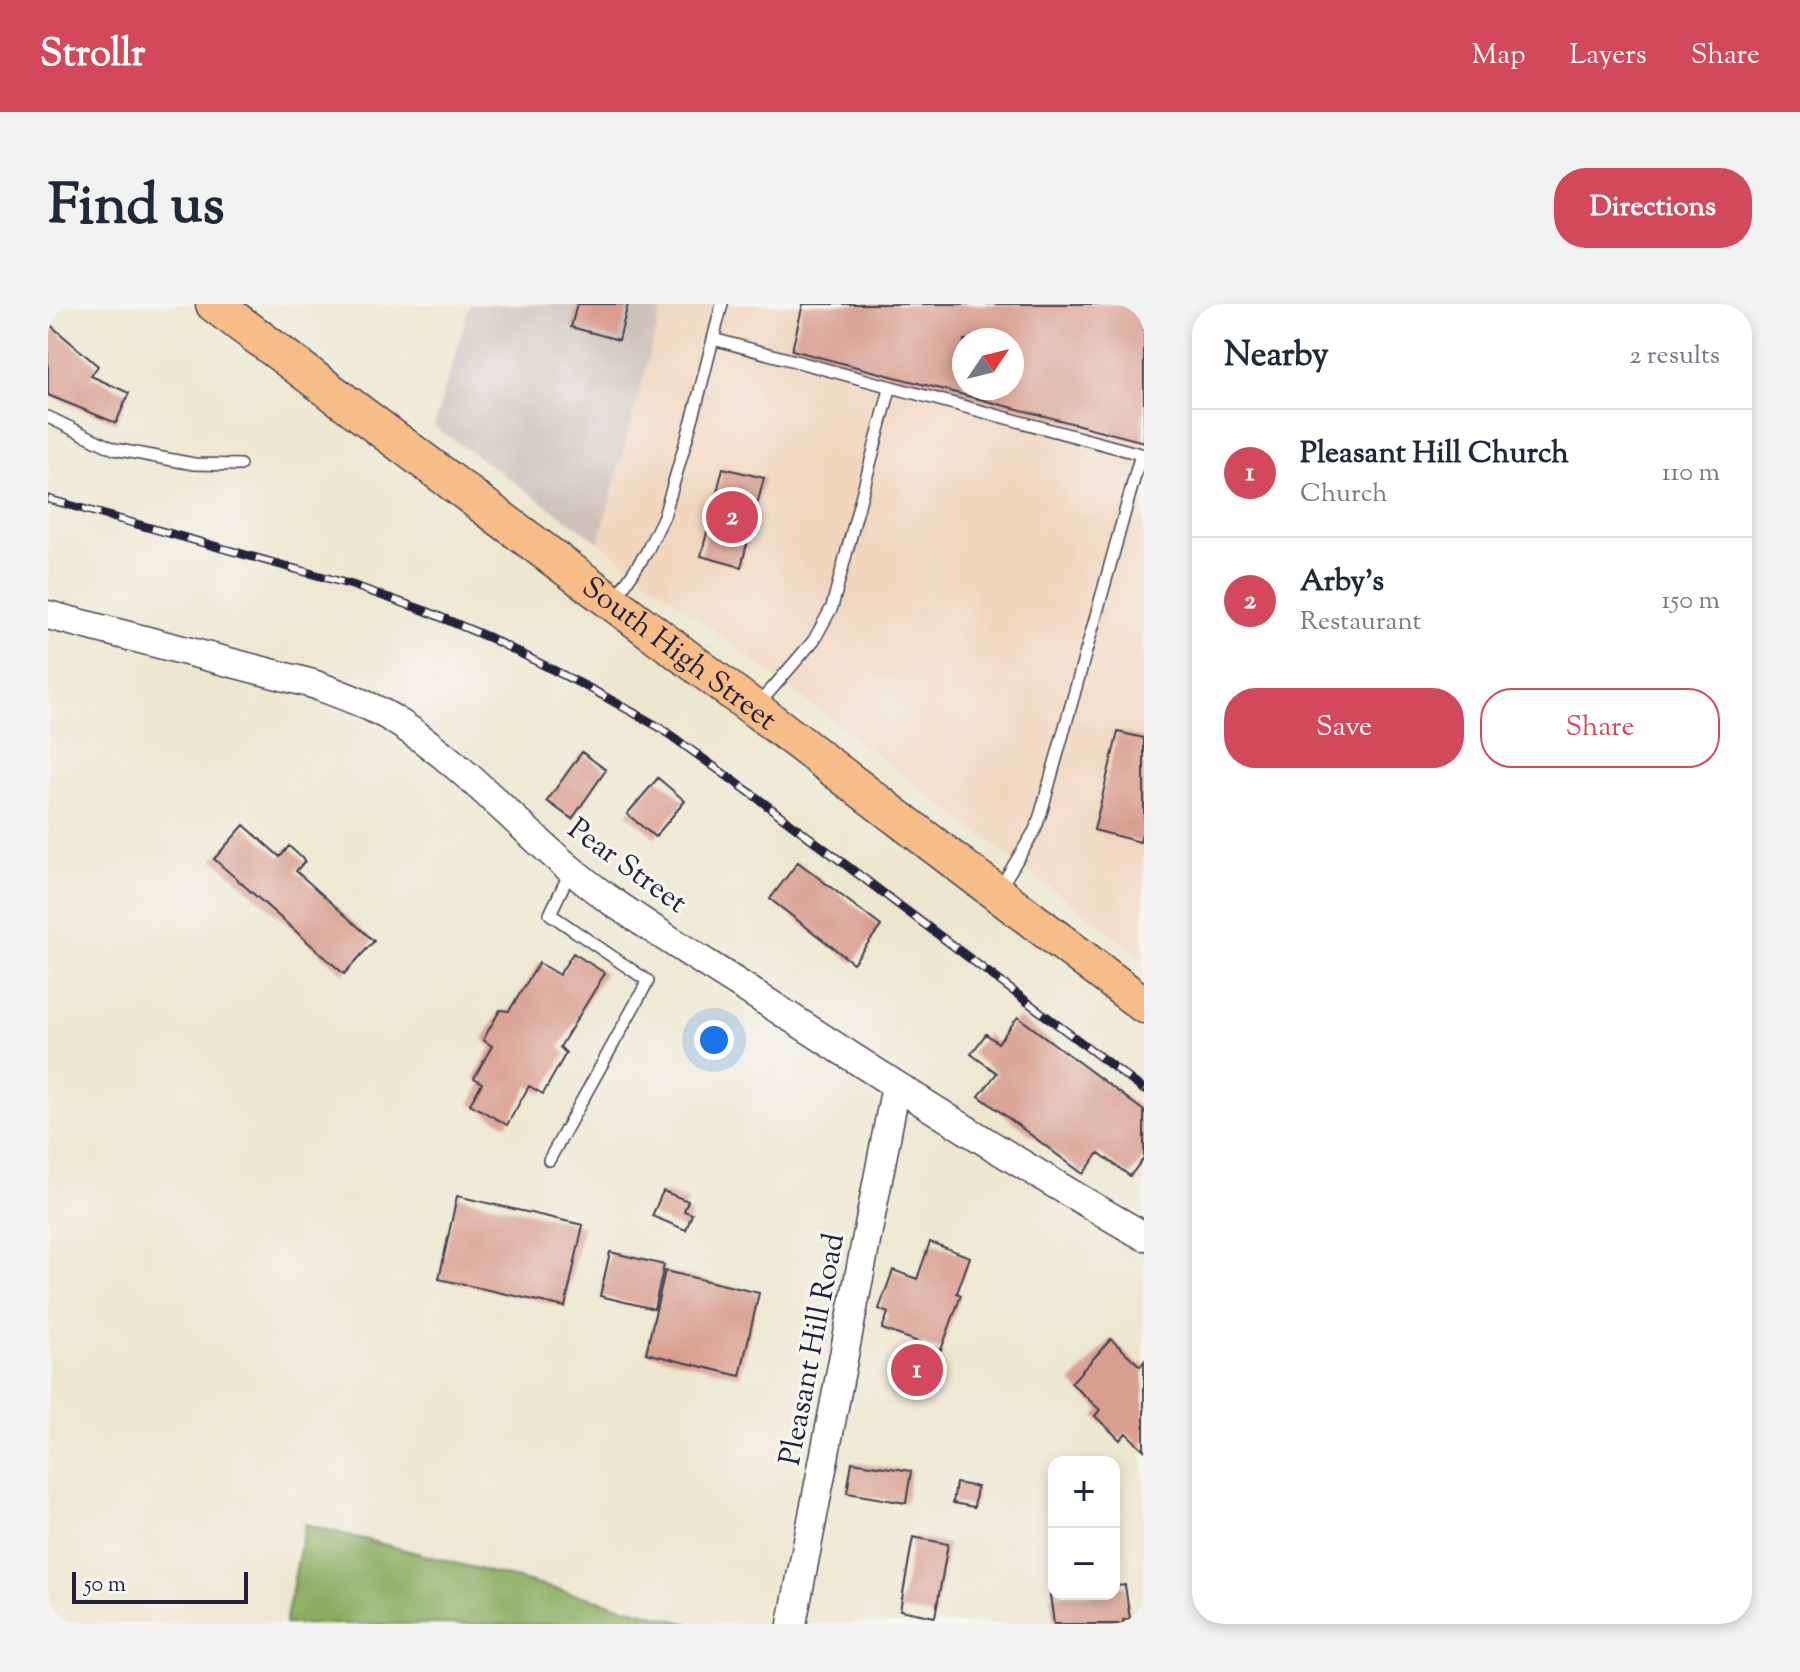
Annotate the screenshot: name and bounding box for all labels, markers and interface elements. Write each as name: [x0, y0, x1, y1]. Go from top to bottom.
text: Strollr: [40, 29, 146, 83]
text: Map: [1472, 36, 1525, 76]
text: Layers: [1569, 36, 1647, 76]
text: Share: [1691, 36, 1760, 76]
text: Find us: [48, 168, 224, 249]
button: Directions: [1554, 168, 1752, 248]
north arrow: [952, 328, 1024, 400]
text: Nearby: [1224, 332, 1329, 381]
text: 2 results: [1629, 338, 1720, 375]
text: Pleasant Hill Church: [1300, 433, 1569, 476]
text: 1: [1246, 455, 1254, 492]
text: 110 m: [1662, 455, 1720, 492]
text: Church: [1300, 476, 1388, 513]
pin: 2: [706, 487, 758, 547]
text: Arby's: [1300, 561, 1384, 604]
street label: South High Street: [572, 567, 785, 742]
text: 2: [1244, 583, 1256, 620]
text: 150 m: [1661, 583, 1720, 620]
text: Restaurant: [1300, 604, 1421, 641]
button: Save: [1224, 688, 1464, 768]
button: Share: [1480, 688, 1720, 768]
street label: Pear Street: [558, 809, 695, 925]
your location: [694, 1020, 734, 1060]
street label: Pleasant Hill Road: [770, 1230, 857, 1469]
pin: 1: [891, 1340, 943, 1400]
map controls: [1048, 1456, 1120, 1600]
button: +: [1048, 1456, 1120, 1528]
button: −: [1048, 1528, 1120, 1600]
scale bar: [72, 1568, 248, 1604]
text: 50 m: [84, 1570, 126, 1602]

